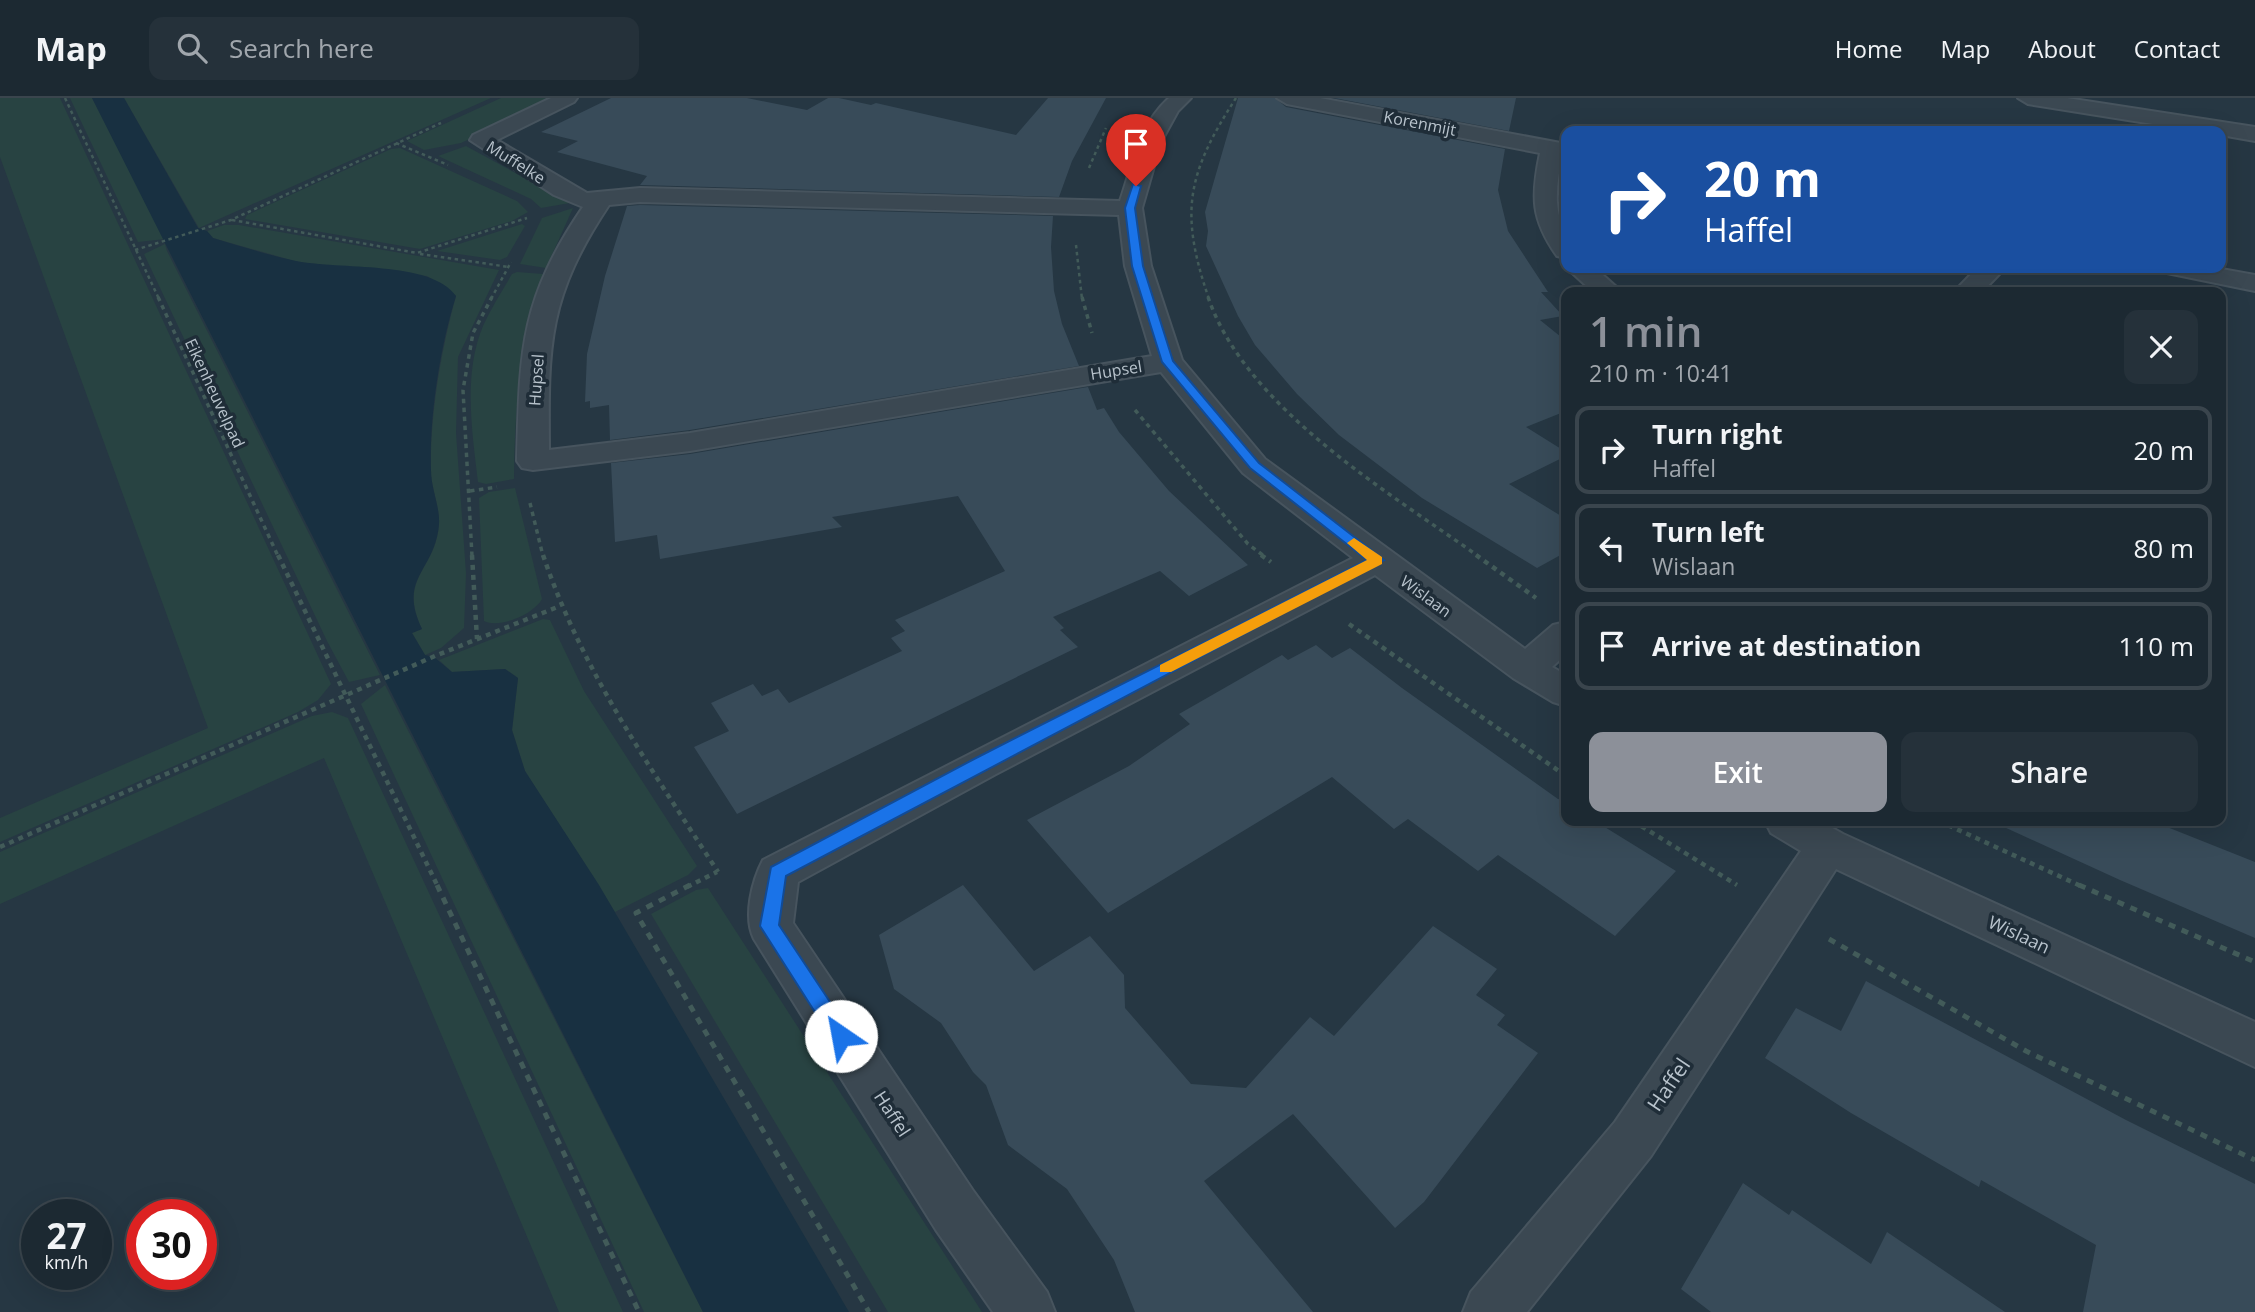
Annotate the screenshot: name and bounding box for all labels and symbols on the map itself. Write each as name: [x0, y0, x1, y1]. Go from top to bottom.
street label: Korenmijt: [1382, 105, 1458, 141]
pin: [1106, 114, 1166, 186]
street label: Muffelke: [482, 135, 550, 189]
street label: Eikenheuvelpad: [180, 335, 250, 451]
street label: Hupsel: [523, 353, 549, 407]
street label: Hupsel: [1089, 355, 1143, 385]
street label: Wislaan: [1396, 570, 1456, 622]
street label: Wislaan: [1985, 909, 2054, 959]
position arrow: [804, 999, 878, 1073]
street label: Haffel: [1640, 1052, 1696, 1116]
street label: Haffel: [869, 1086, 917, 1141]
speed limit sign: 30: [126, 1199, 217, 1290]

